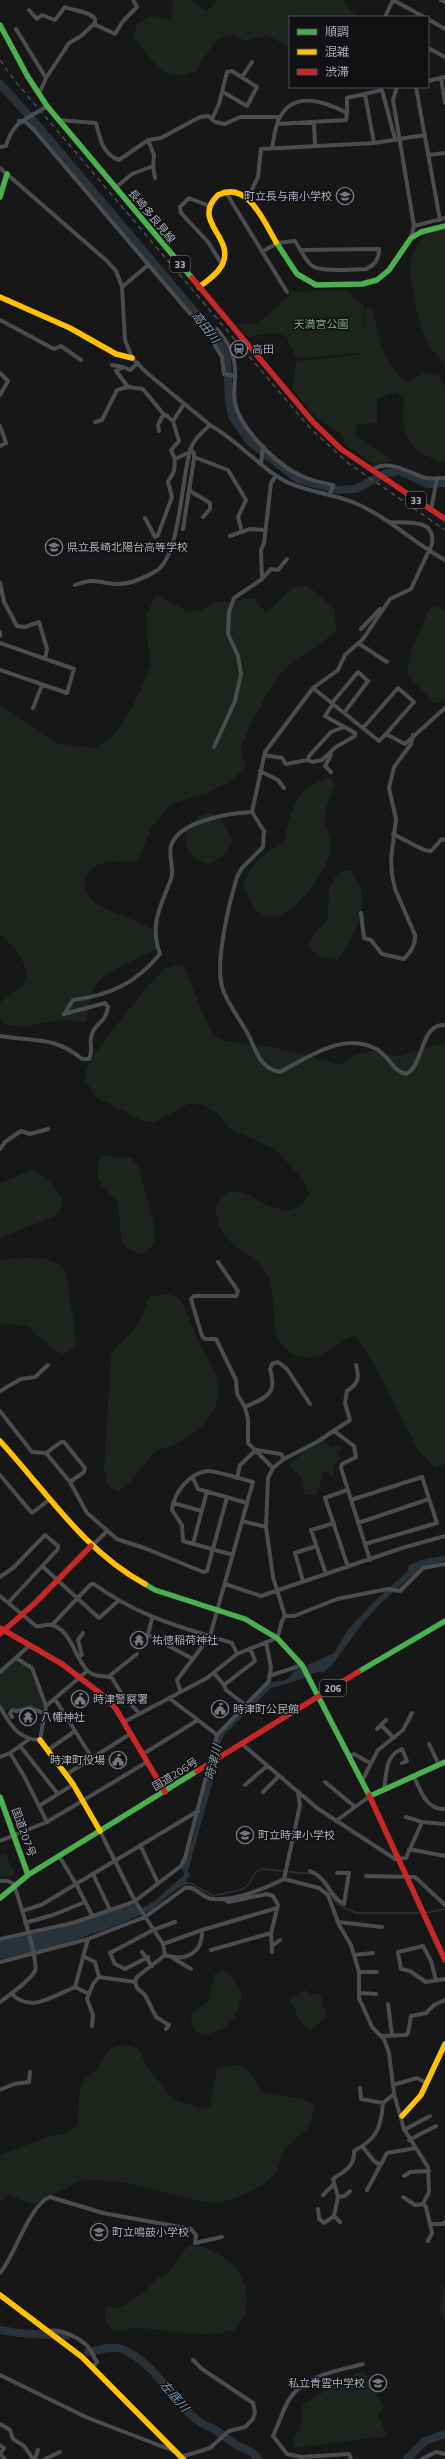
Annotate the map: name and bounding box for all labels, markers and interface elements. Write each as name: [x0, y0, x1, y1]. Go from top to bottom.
legend: [289, 16, 429, 88]
text: 順調: [325, 22, 349, 41]
text: 混雑: [325, 42, 349, 61]
text: 渋滞: [325, 62, 349, 81]
street label: 長崎多良見線: [125, 186, 179, 246]
school or university icon: 町立長与南小学校: [335, 186, 355, 206]
place label: 町立長与南小学校: [244, 188, 332, 204]
road number: 33: [170, 256, 190, 272]
water label: 高田川: [187, 307, 226, 349]
park label: 天満宮公園: [294, 316, 349, 332]
station icon: 高田: [229, 339, 249, 359]
place label: 高田: [252, 341, 274, 357]
road number: 33: [406, 492, 426, 508]
school or university icon: 県立長崎北陽台高等学校: [44, 537, 64, 557]
place label: 県立長崎北陽台高等学校: [67, 539, 188, 555]
temple icon: 祐徳稲荷神社: [129, 1630, 149, 1650]
place label: 祐徳稲荷神社: [152, 1632, 218, 1648]
road number: 206: [320, 1680, 346, 1696]
public building icon: 時津警察署: [70, 1689, 90, 1709]
place label: 時津警察署: [93, 1691, 148, 1707]
public building icon: 時津町公民館: [210, 1699, 230, 1719]
place label: 時津町公民館: [233, 1701, 299, 1717]
temple icon: 八幡神社: [18, 1707, 38, 1727]
place label: 八幡神社: [41, 1709, 85, 1725]
water label: 時津川: [199, 1740, 227, 1782]
public building icon: 時津町役場: [108, 1750, 128, 1770]
place label: 時津町役場: [50, 1752, 105, 1768]
street label: 国道206号: [149, 1754, 201, 1794]
street label: 国道207号: [8, 1805, 40, 1859]
school or university icon: 町立時津小学校: [235, 1825, 255, 1845]
place label: 町立時津小学校: [258, 1827, 335, 1843]
school or university icon: 町立鳴鼓小学校: [89, 2222, 109, 2242]
place label: 町立鳴鼓小学校: [112, 2224, 189, 2240]
school or university icon: 私立青雲中学校: [368, 2373, 388, 2393]
place label: 私立青雲中学校: [288, 2375, 365, 2391]
water label: 左底川: [156, 2376, 195, 2417]

